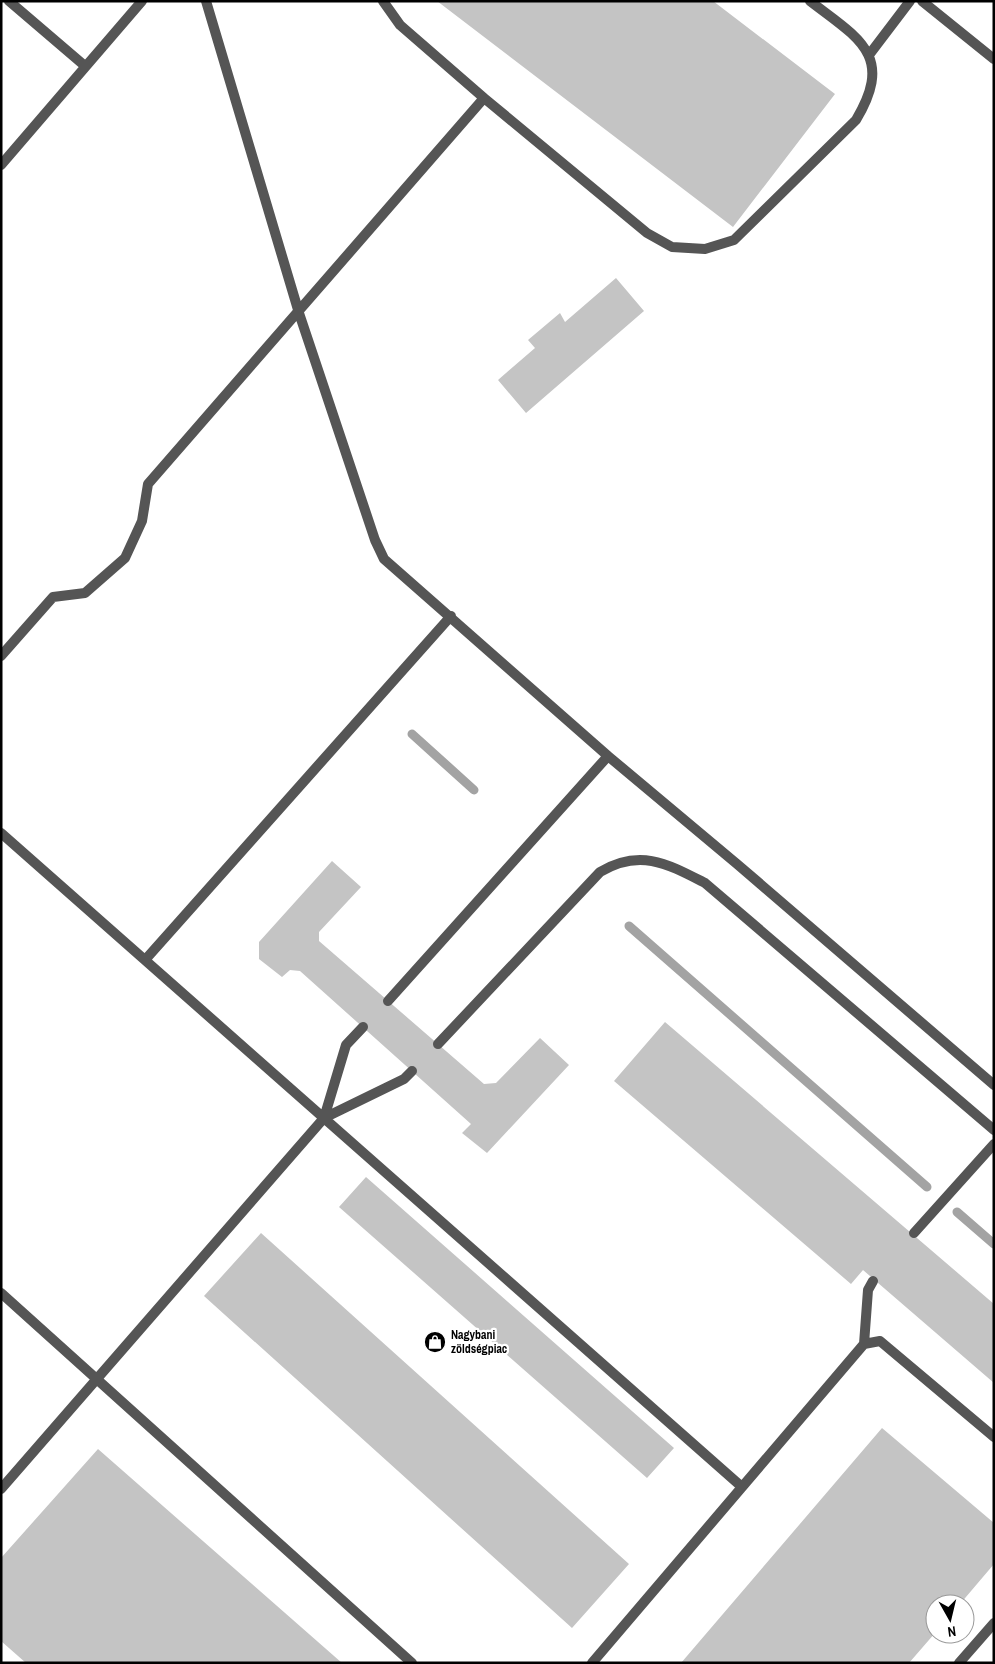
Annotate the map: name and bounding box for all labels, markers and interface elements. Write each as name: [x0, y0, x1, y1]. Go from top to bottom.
place label: Nagybani zöldségpiac: [451, 1327, 508, 1357]
shop icon: Nagybani zöldségpiac: [423, 1330, 447, 1354]
north arrow: [925, 1594, 975, 1644]
text: N: [946, 1622, 957, 1641]

